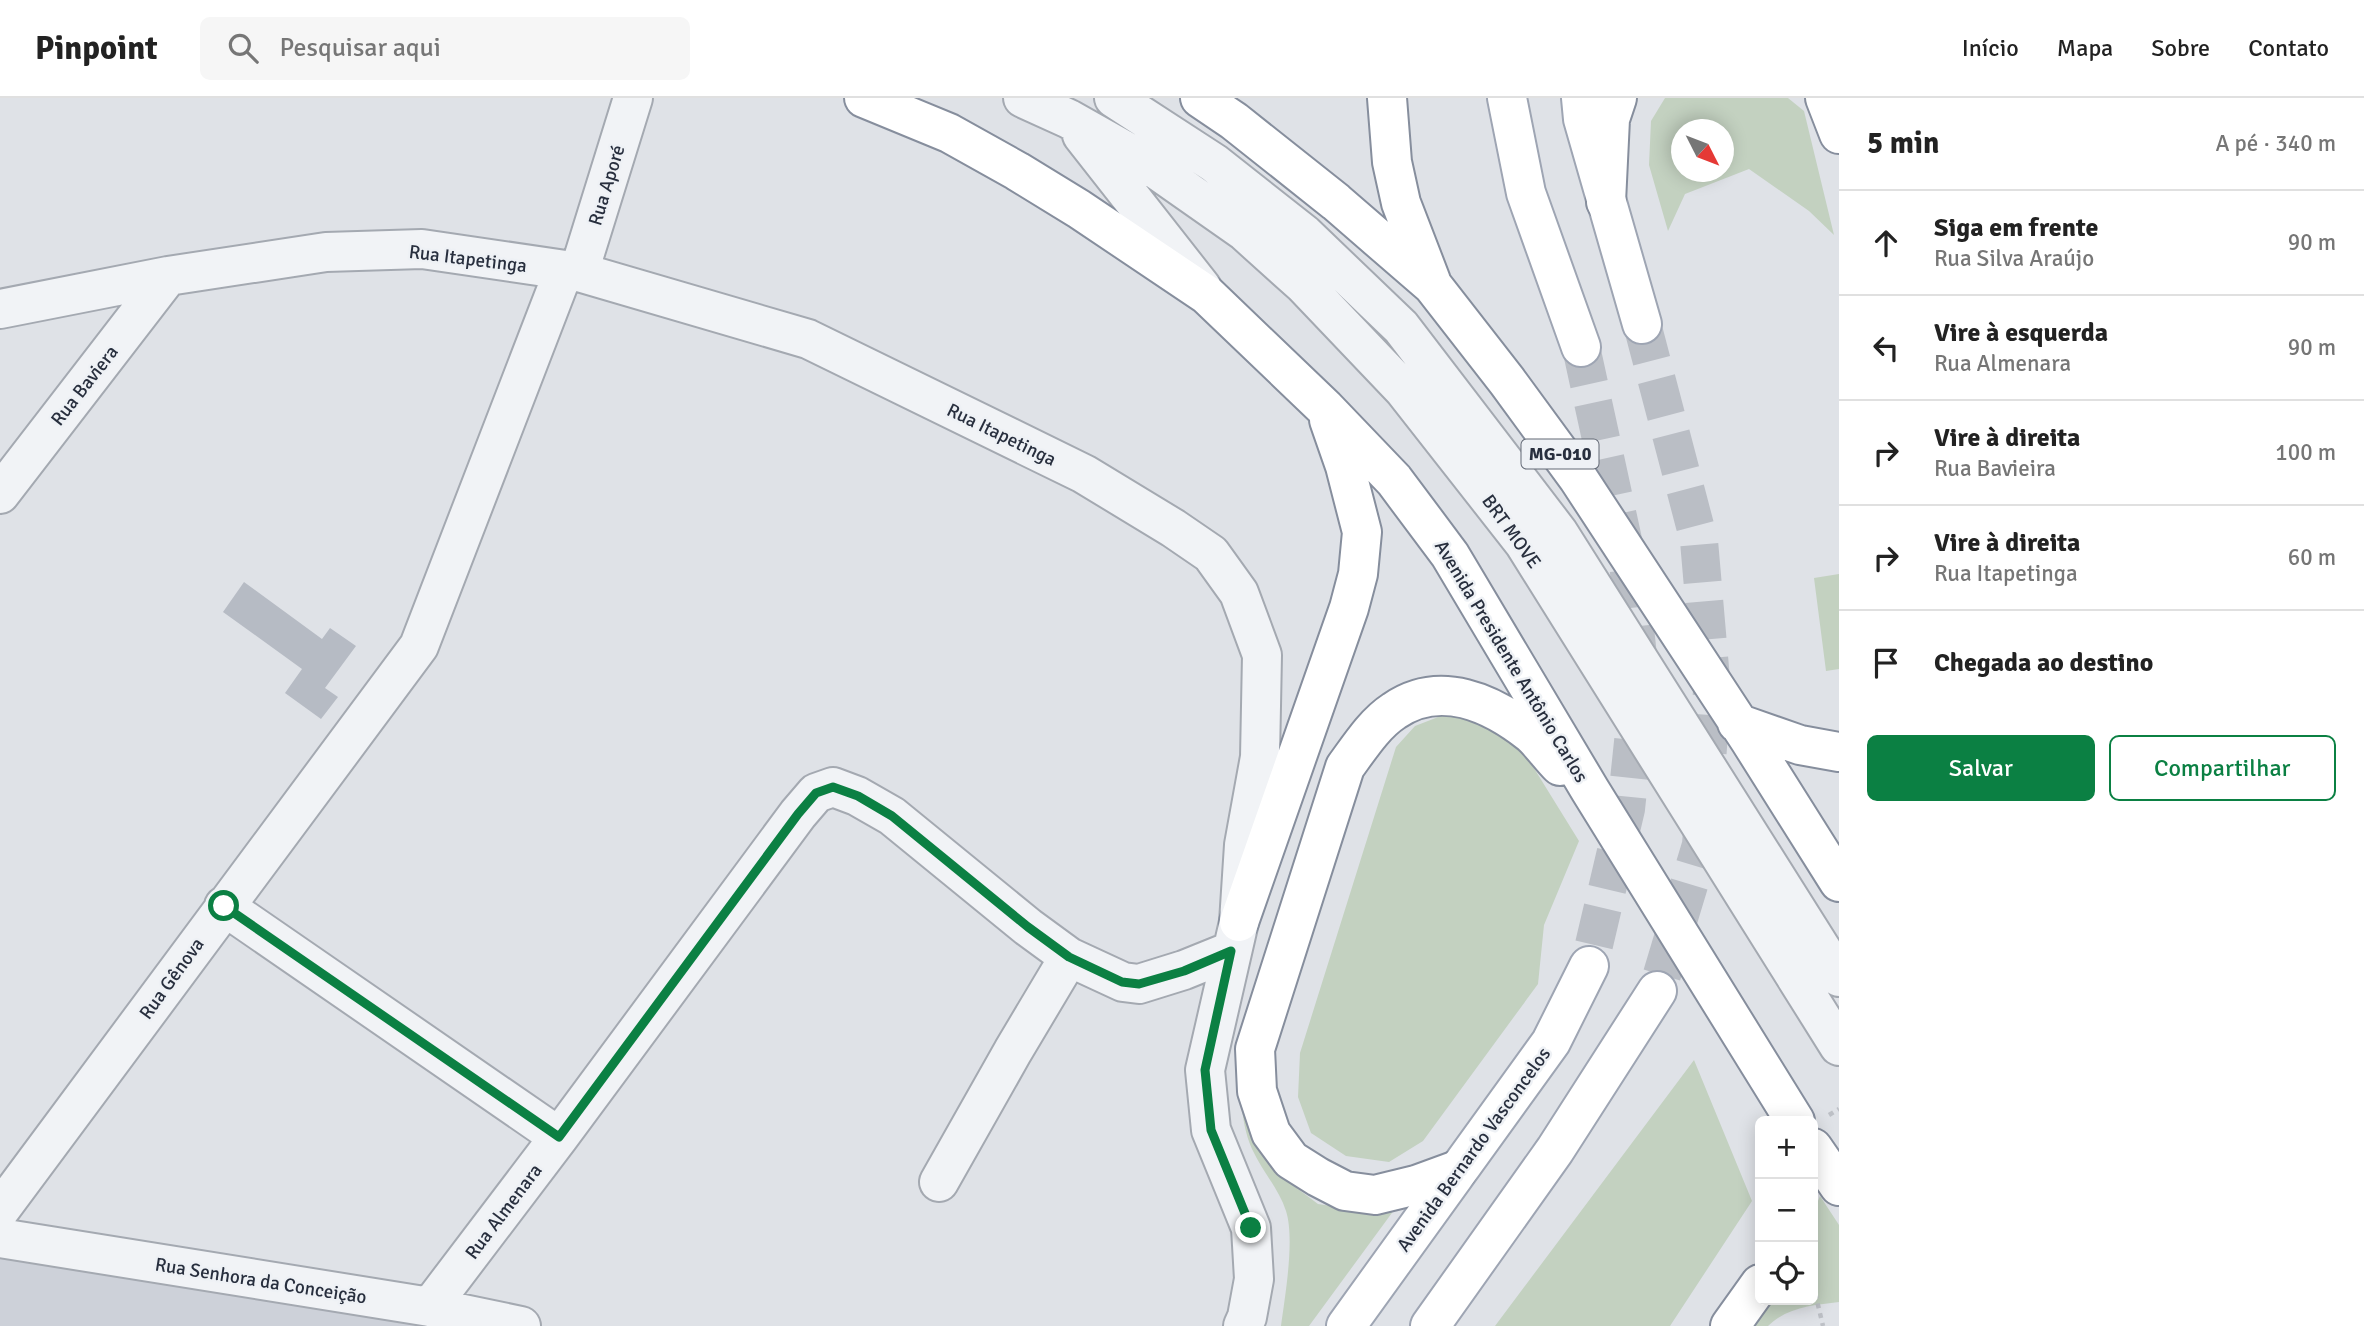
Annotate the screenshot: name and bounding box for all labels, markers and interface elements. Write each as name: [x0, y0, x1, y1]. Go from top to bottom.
search box: [200, 17, 690, 80]
text: Pinpoint: [35, 28, 158, 69]
icon: search: [224, 29, 262, 67]
text: Pesquisar aqui: [280, 32, 441, 64]
text: Início: [1962, 33, 2019, 63]
text: Mapa: [2057, 33, 2113, 63]
text: Sobre: [2151, 33, 2210, 63]
text: Contato: [2248, 33, 2329, 63]
north arrow: [1671, 119, 1734, 182]
text: 5 min: [1867, 125, 1939, 162]
text: A pé · 340 m: [2215, 129, 2336, 158]
street label: Rua Aporé: [583, 142, 631, 228]
text: Siga em frente: [1934, 212, 2098, 244]
icon: ahead: [1867, 224, 1905, 262]
text: 90 m: [2288, 228, 2336, 257]
street label: Rua Itapetinga: [408, 240, 528, 278]
text: Rua Silva Araújo: [1934, 244, 2094, 273]
text: Vire à esquerda: [1934, 317, 2108, 349]
icon: left: [1867, 329, 1905, 367]
text: 90 m: [2288, 333, 2336, 362]
street label: Rua Baviera: [46, 341, 124, 431]
text: Rua Almenara: [1934, 349, 2071, 378]
street label: Rua Itapetinga: [943, 398, 1060, 472]
text: Vire à direita: [1934, 422, 2080, 454]
icon: right: [1867, 434, 1905, 472]
text: 100 m: [2275, 438, 2336, 467]
road number: MG-010: [1522, 440, 1598, 468]
text: Rua Bavieira: [1934, 454, 2056, 483]
street label: BRT MOVE: [1476, 490, 1546, 573]
text: Vire à direita: [1934, 527, 2080, 559]
street label: Avenida Presidente Antônio Carlos: [1429, 536, 1593, 787]
icon: right: [1867, 539, 1905, 577]
text: 60 m: [2288, 543, 2336, 572]
text: Rua Itapetinga: [1934, 559, 2078, 588]
icon: arrive: [1867, 644, 1905, 682]
text: Chegada ao destino: [1934, 647, 2153, 679]
button: Salvar: [1867, 735, 2095, 801]
button: Compartilhar: [2109, 735, 2336, 801]
route start: [208, 890, 239, 921]
street label: Rua Gênova: [134, 933, 210, 1024]
street label: Avenida Bernardo Vasconcelos: [1392, 1043, 1556, 1256]
map controls: [1755, 1116, 1818, 1305]
button: +: [1755, 1116, 1818, 1179]
street label: Rua Almenara: [460, 1159, 547, 1264]
button: −: [1755, 1179, 1818, 1242]
route end: [1235, 1212, 1266, 1243]
button: locate: [1755, 1242, 1818, 1305]
street label: Rua Senhora da Conceição: [153, 1252, 368, 1310]

